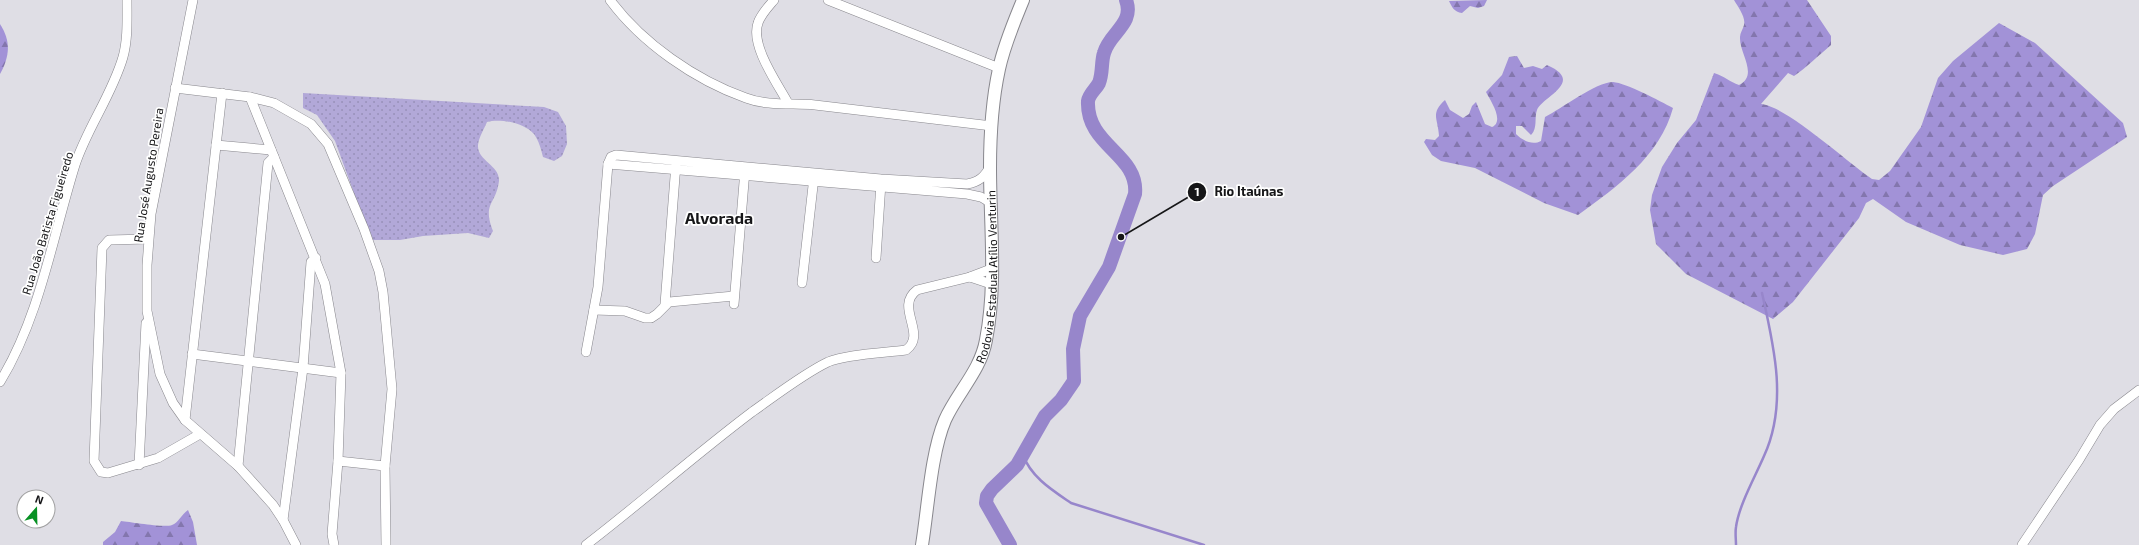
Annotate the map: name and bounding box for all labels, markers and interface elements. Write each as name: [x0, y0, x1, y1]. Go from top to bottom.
street label: Rua José Augusto Pereira: [130, 107, 166, 243]
street label: Rua João Batista Figueiredo: [19, 150, 76, 296]
callout: Rio Itaúnas: [1187, 179, 1291, 204]
text: Rio Itaúnas: [1215, 183, 1284, 199]
text: 1: [1194, 184, 1200, 198]
street label: Rodovia Estadual Atílio Venturin: [972, 190, 999, 365]
district label: Alvorada: [685, 208, 753, 227]
north arrow: [16, 489, 56, 529]
text: N: [34, 492, 46, 507]

